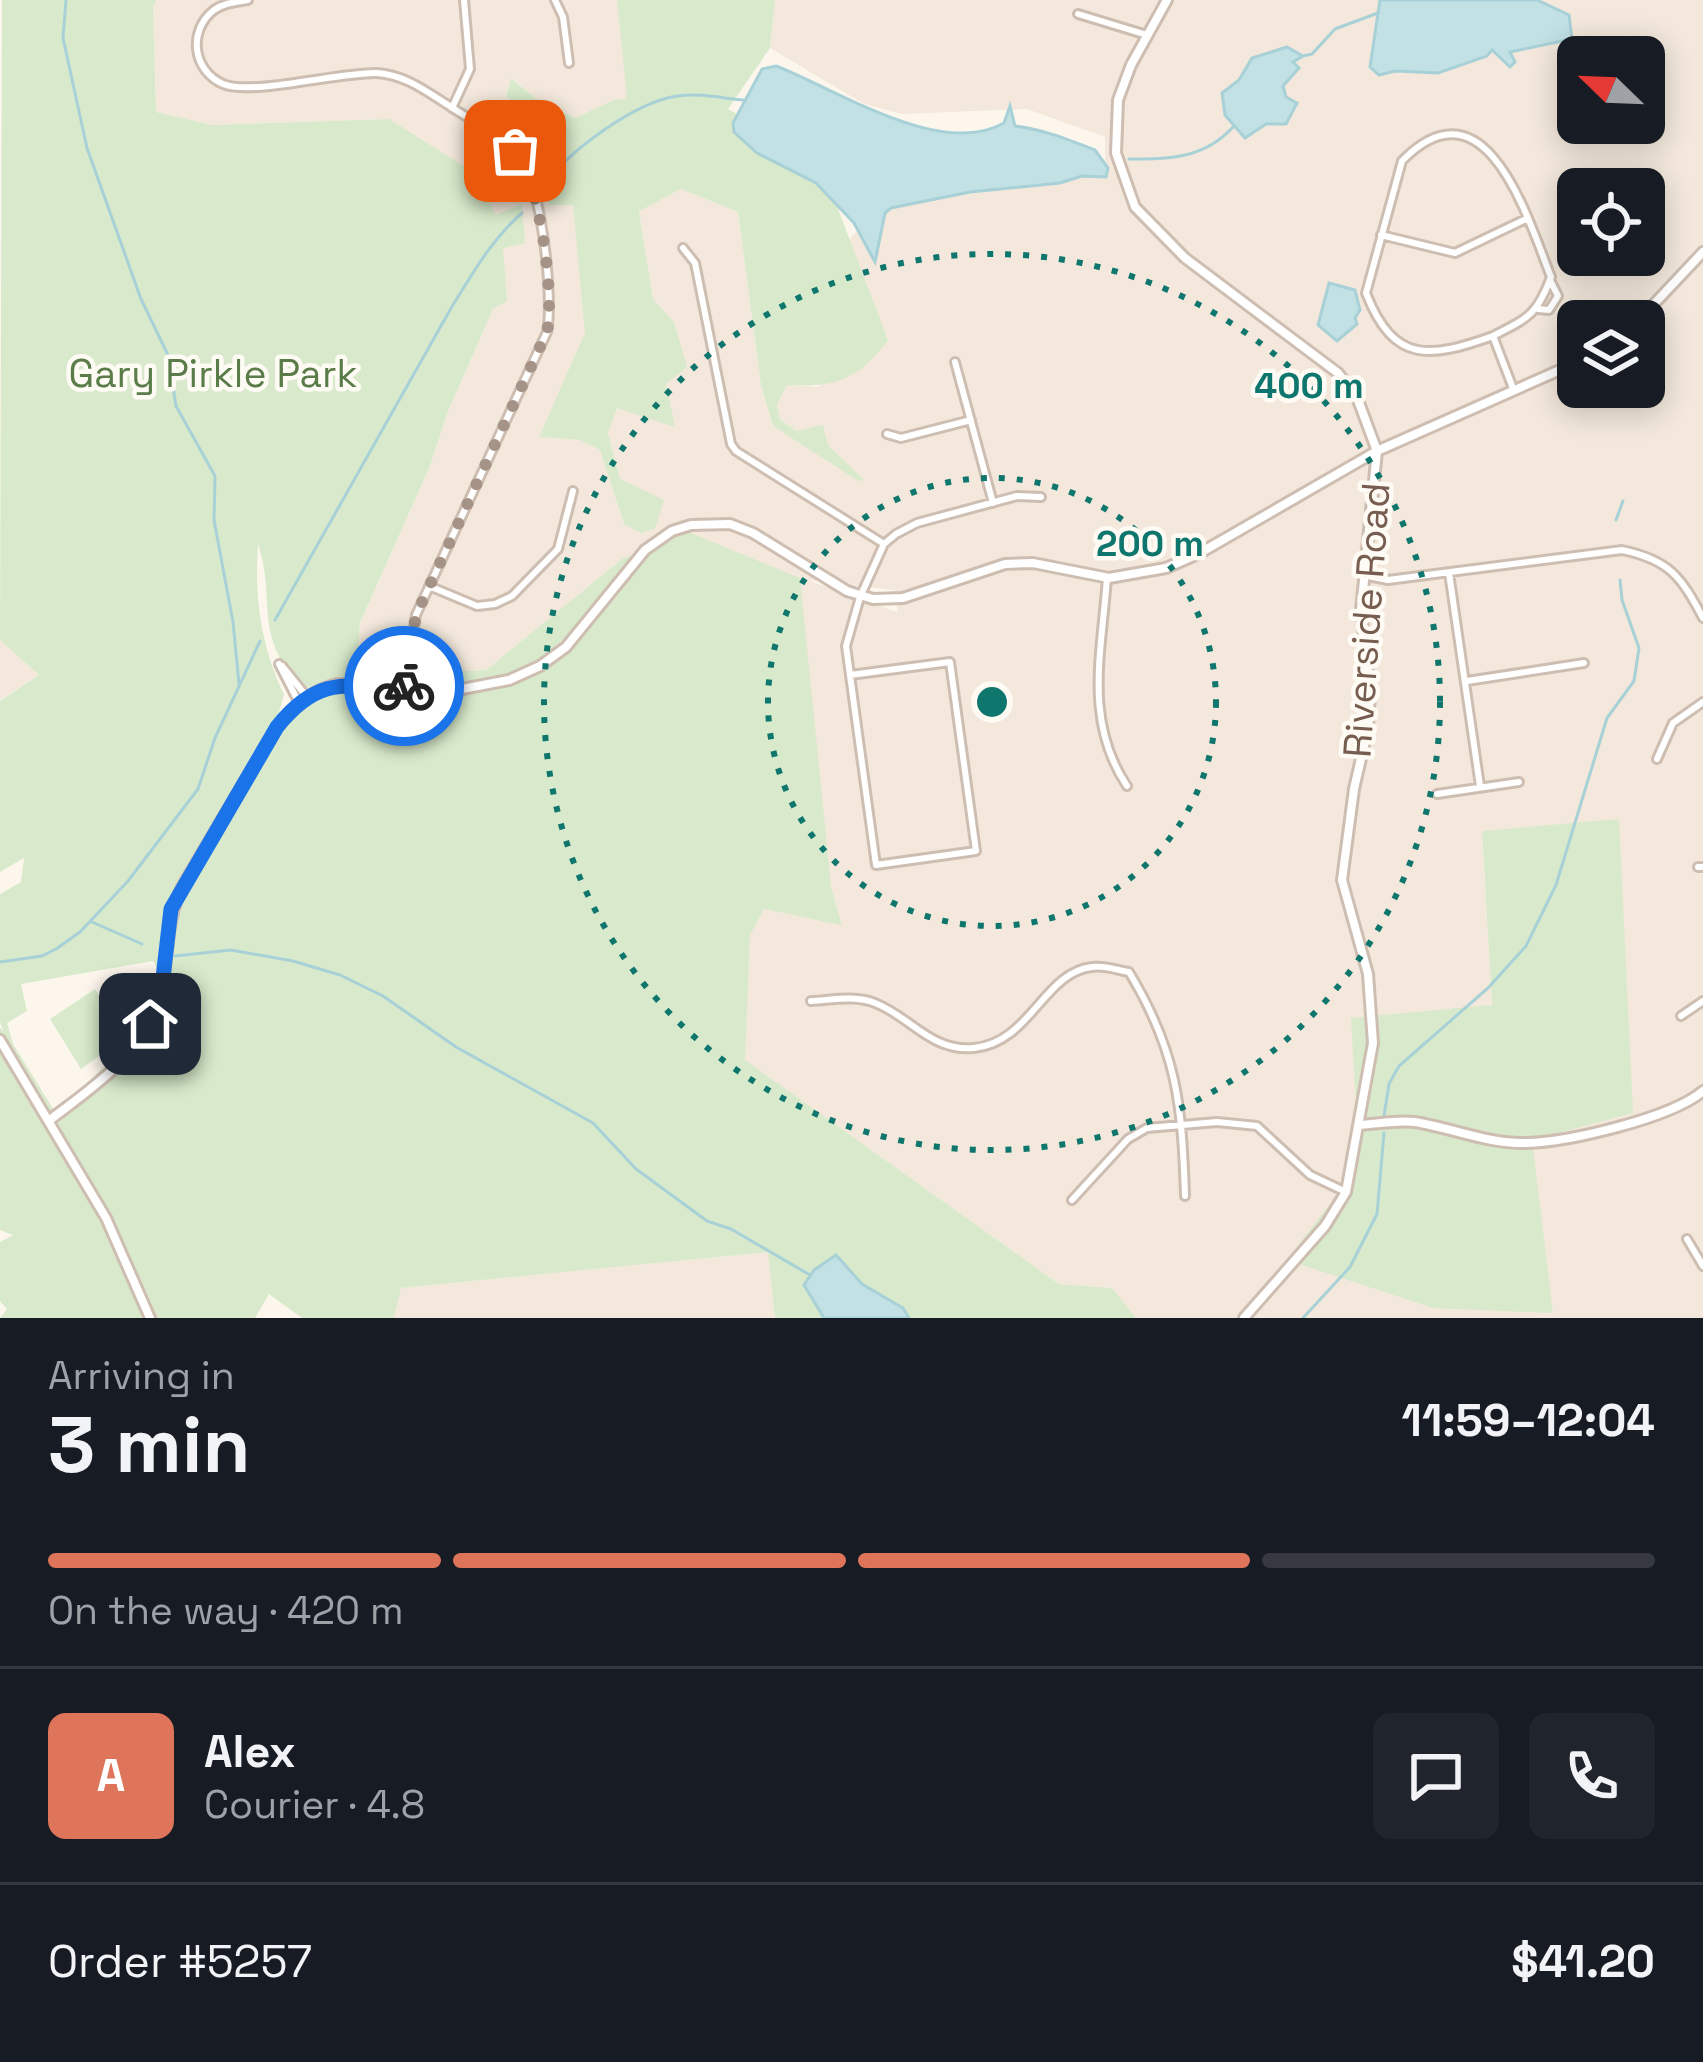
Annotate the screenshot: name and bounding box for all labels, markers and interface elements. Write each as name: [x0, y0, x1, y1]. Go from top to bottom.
north arrow: [1557, 36, 1665, 144]
map controls: [1557, 36, 1665, 408]
pin: [464, 100, 566, 202]
icon: bag: [482, 118, 548, 184]
button: locate: [1557, 168, 1665, 276]
button: layers: [1557, 300, 1665, 408]
park label: Gary Pirkle Park: [68, 349, 358, 398]
text: 400 m: [1254, 363, 1364, 409]
street label: Riverside Road: [1332, 481, 1401, 759]
text: 200 m: [1096, 521, 1204, 567]
courier: [344, 626, 464, 746]
icon: bike: [371, 653, 437, 719]
centre of rings: [971, 681, 1013, 723]
pin: [99, 973, 201, 1075]
icon: home: [117, 991, 183, 1057]
text: Arriving in: [48, 1351, 235, 1400]
text: 11:59–12:04: [1402, 1392, 1655, 1449]
text: 3 min: [48, 1395, 251, 1495]
text: On the way · 420 m: [48, 1586, 403, 1635]
button: chat: [1373, 1713, 1499, 1839]
button: phone: [1529, 1713, 1655, 1839]
text: Alex: [204, 1723, 296, 1780]
text: A: [97, 1747, 125, 1804]
text: Courier · 4.8: [204, 1780, 425, 1829]
text: Order #5257: [48, 1933, 312, 1990]
text: $41.20: [1511, 1933, 1655, 1990]

